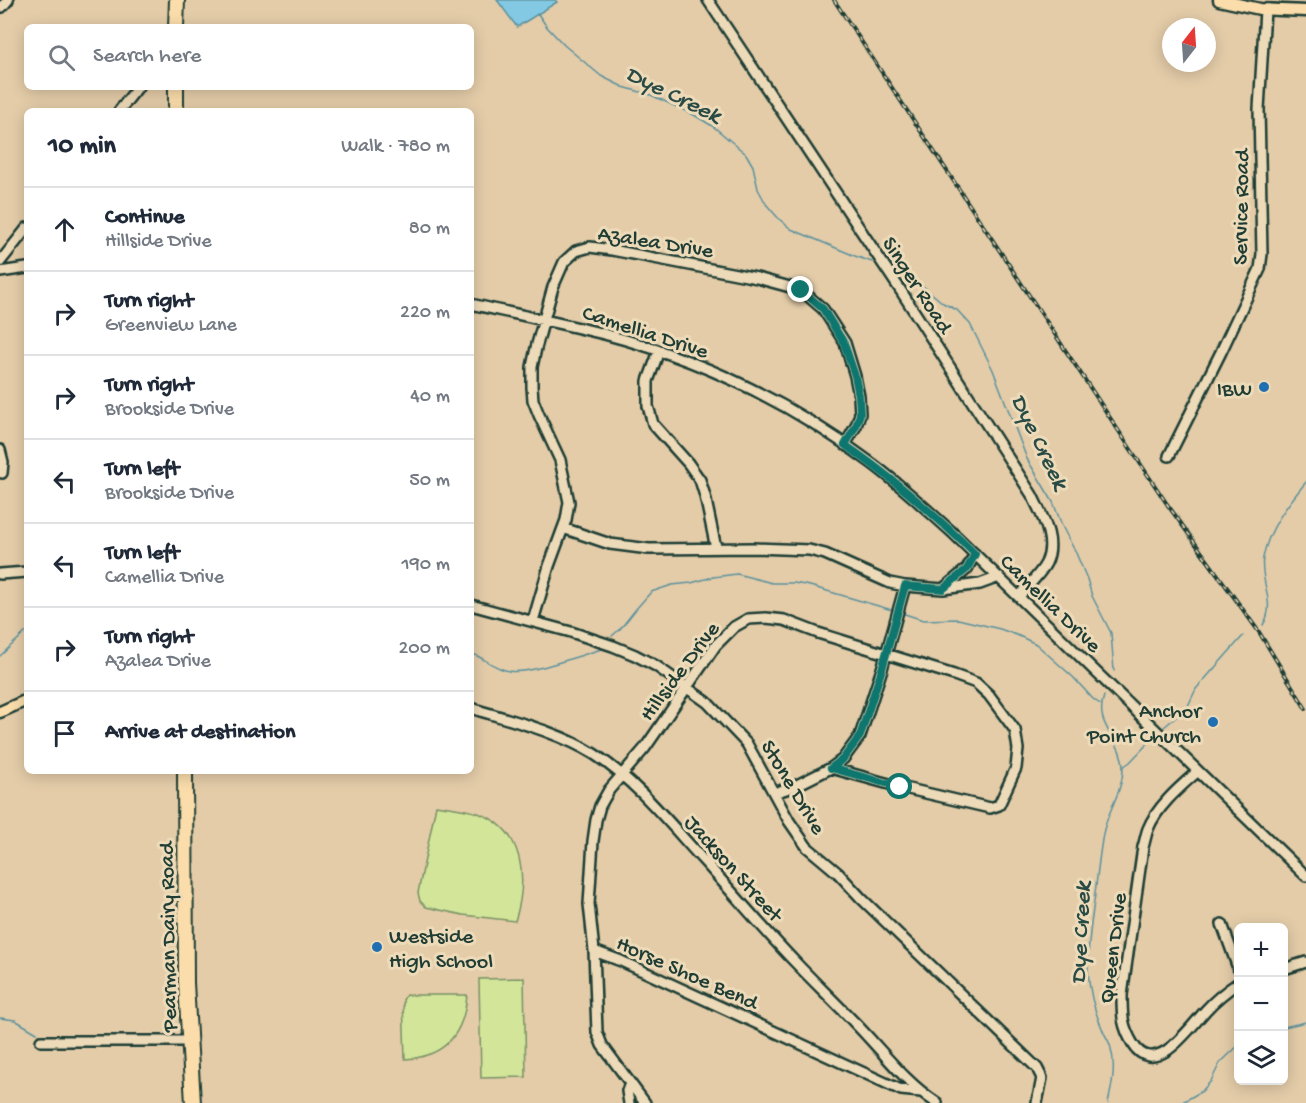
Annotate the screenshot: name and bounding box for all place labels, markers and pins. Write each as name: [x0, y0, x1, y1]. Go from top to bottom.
place label: IBW: [1217, 378, 1252, 404]
marker: IBW: [1257, 380, 1271, 394]
place label: Anchor Point Church: [1086, 700, 1203, 751]
marker: Anchor Point Church: [1206, 715, 1220, 729]
place label: Westside High School: [389, 925, 493, 976]
marker: Westside High School: [370, 940, 384, 954]

